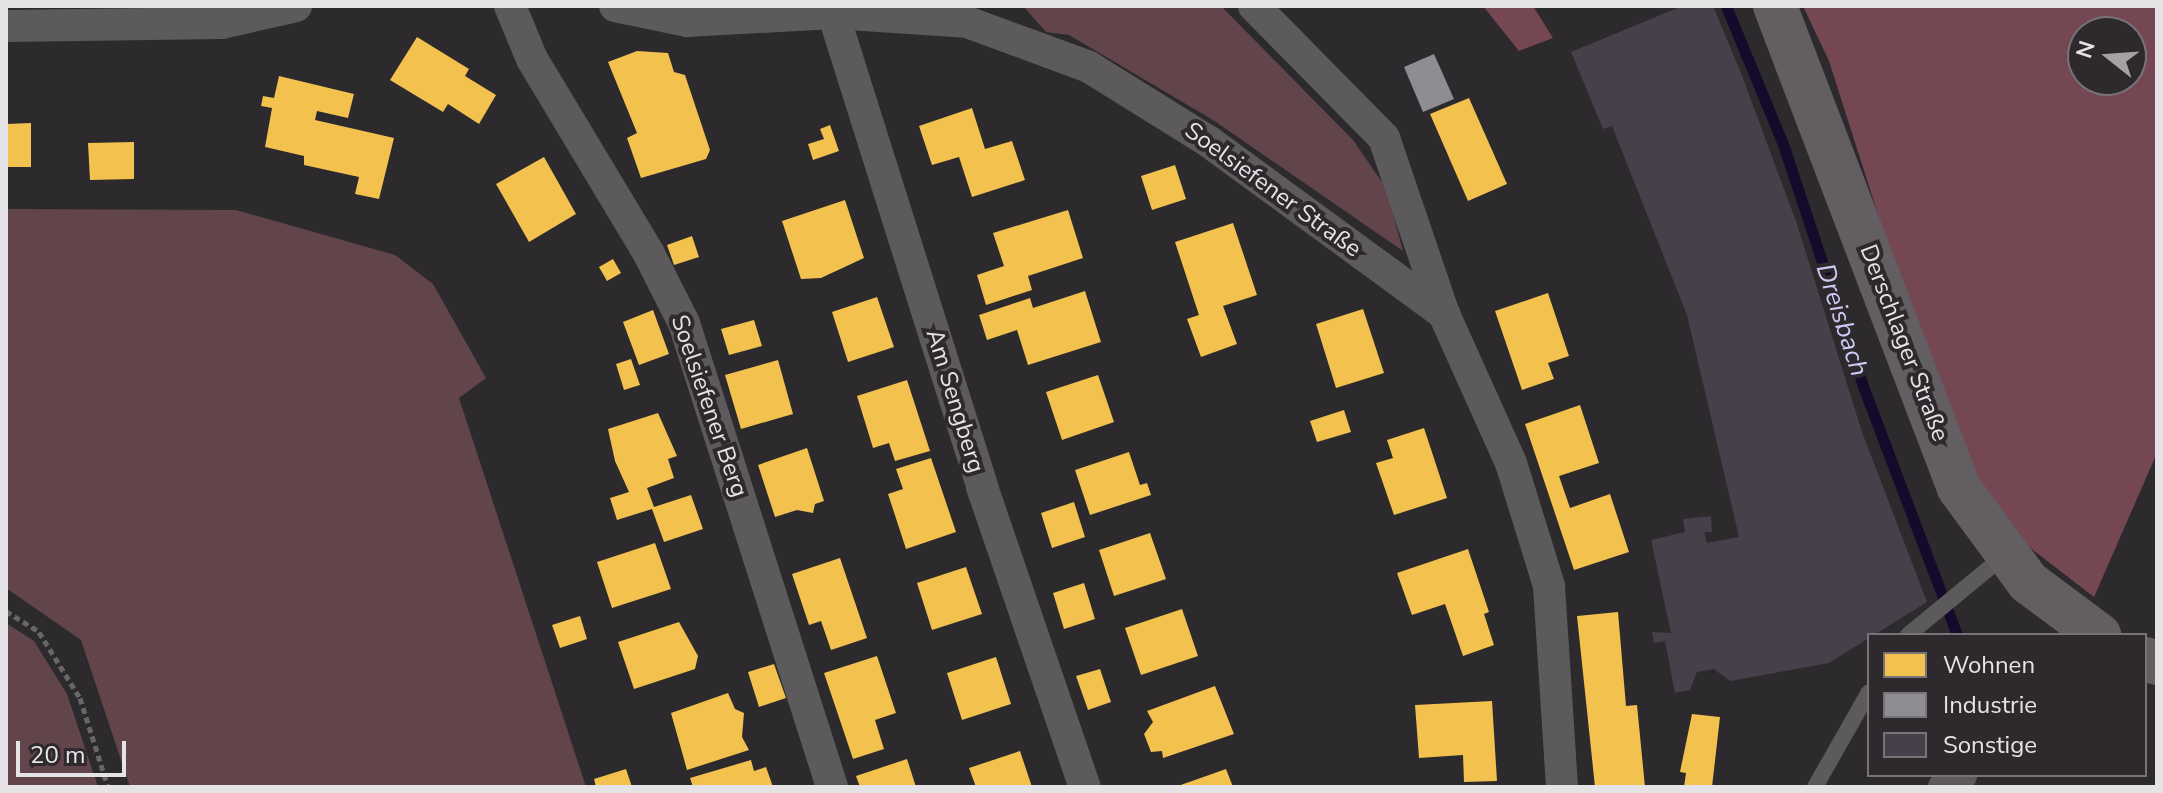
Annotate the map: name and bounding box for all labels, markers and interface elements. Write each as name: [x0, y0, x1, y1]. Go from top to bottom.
north arrow: [2067, 16, 2147, 96]
text: N: [2069, 37, 2103, 62]
street label: Soelsiefener Straße: [1179, 116, 1367, 264]
street label: Derschlager Straße: [1853, 240, 1955, 446]
water label: Dreisbach: [1809, 260, 1875, 380]
street label: Soelsiefener Berg: [664, 311, 754, 501]
street label: Am Sengberg: [919, 326, 991, 476]
legend: [1867, 633, 2147, 777]
text: Wohnen: [1943, 649, 2035, 681]
text: Industrie: [1943, 689, 2037, 721]
scale bar: [20, 725, 130, 775]
text: Sonstige: [1943, 729, 2037, 761]
text: 20 m: [30, 739, 86, 771]

